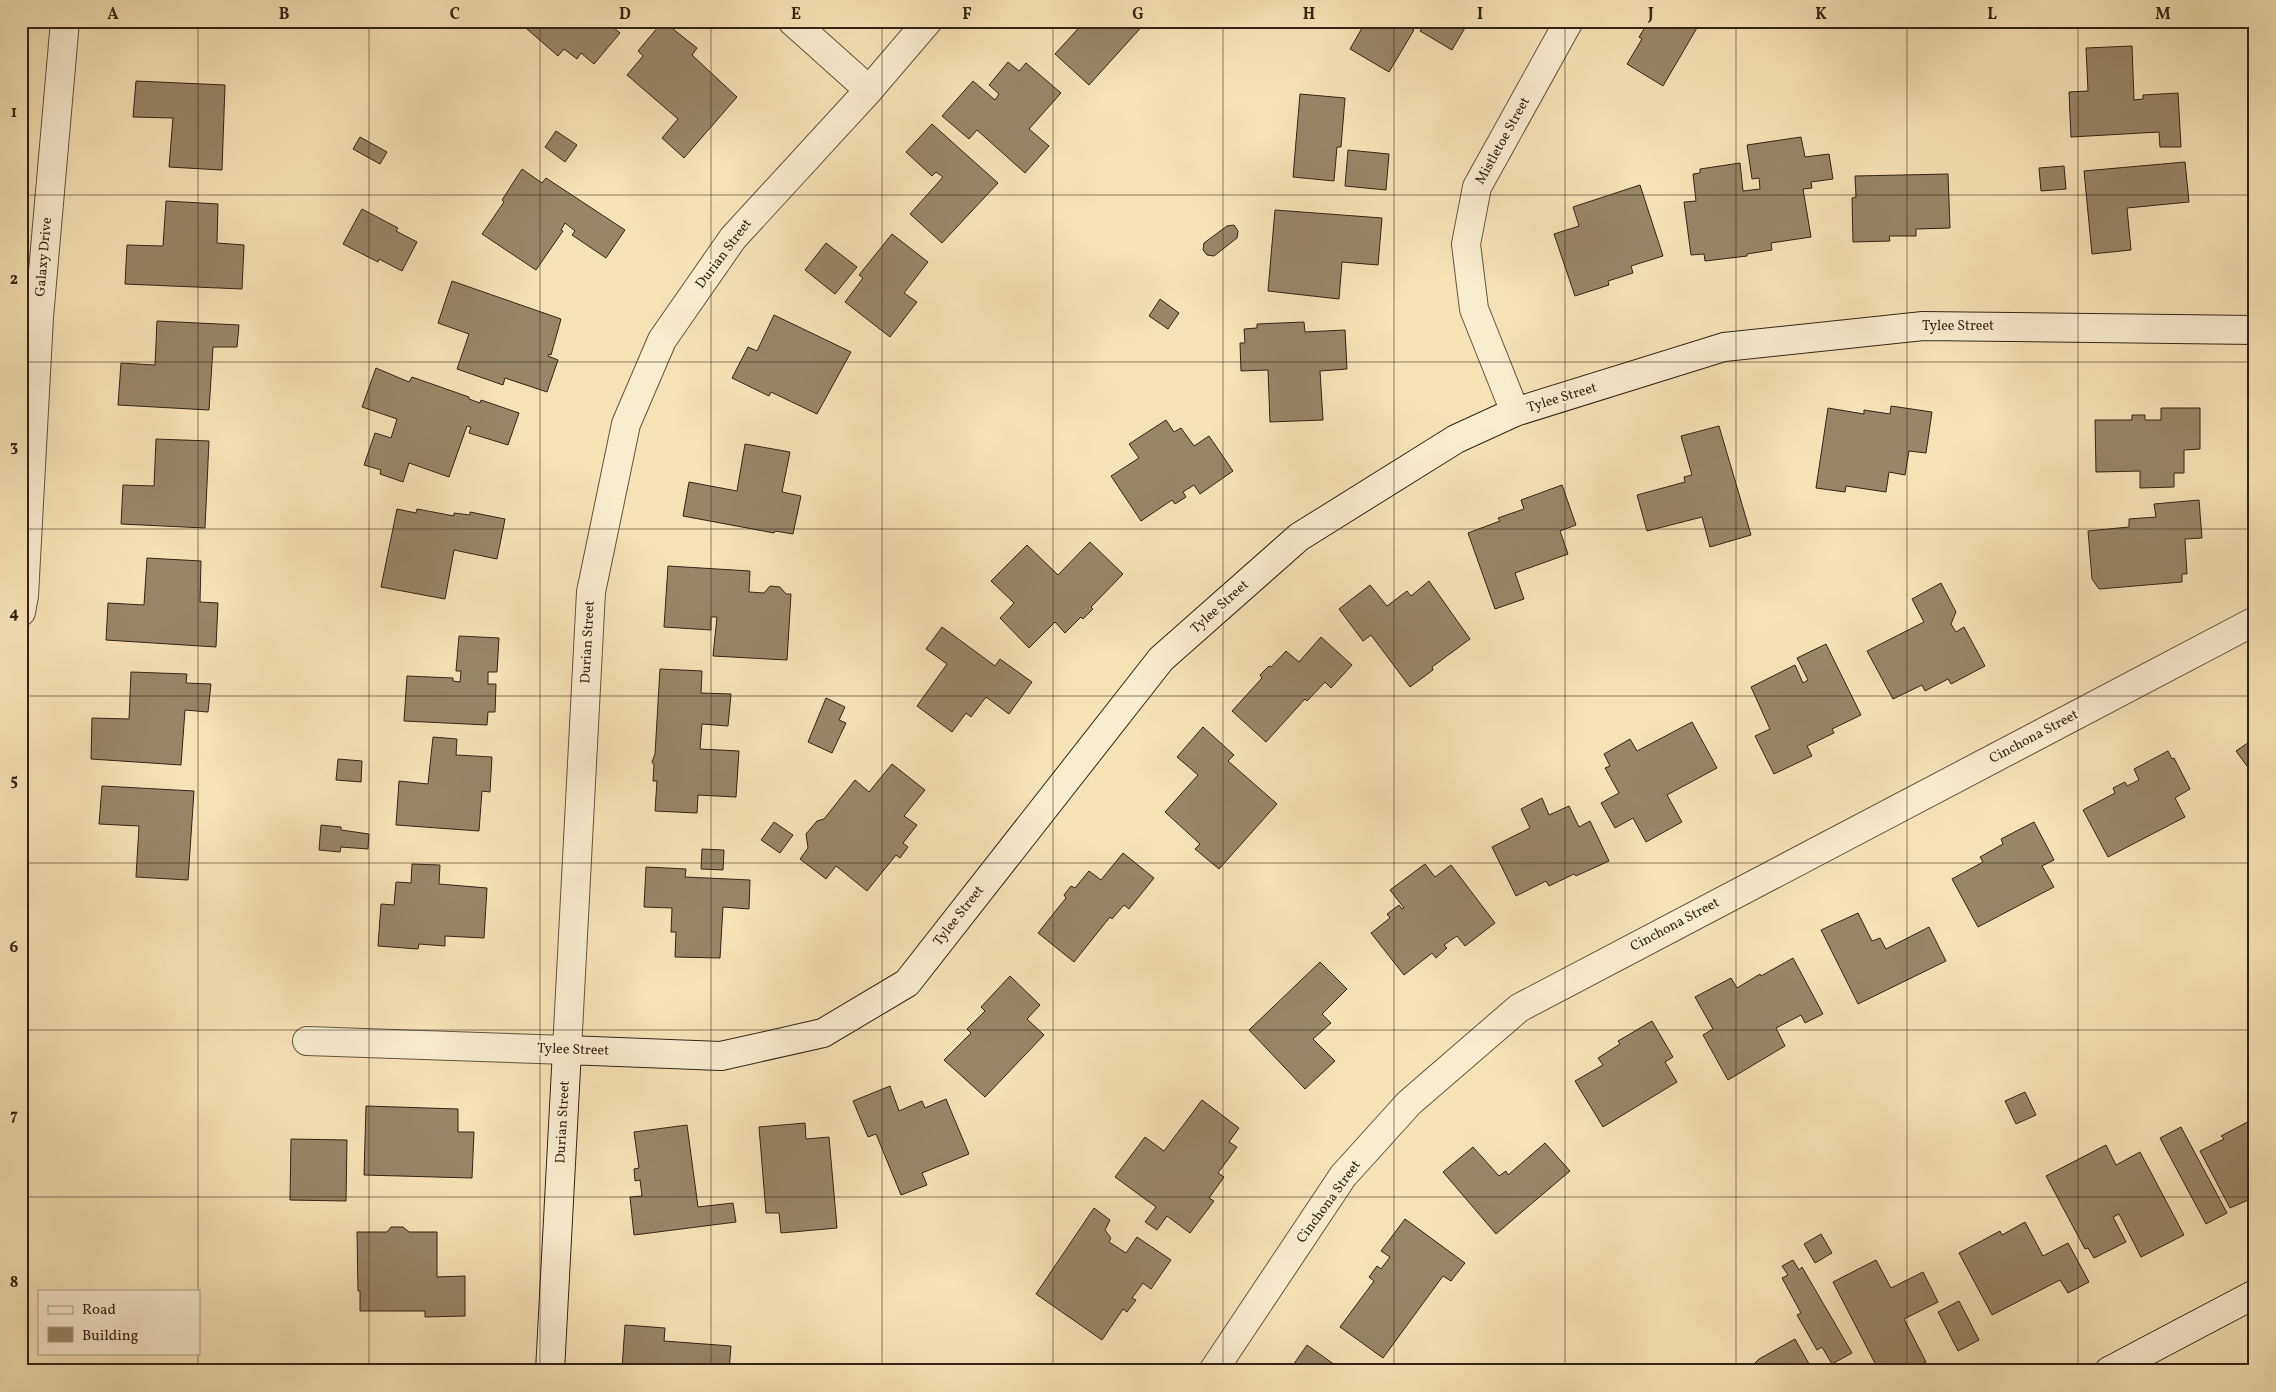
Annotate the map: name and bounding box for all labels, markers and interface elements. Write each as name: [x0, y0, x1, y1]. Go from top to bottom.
text: A: [107, 4, 119, 26]
text: B: [279, 4, 290, 26]
text: C: [450, 4, 460, 26]
text: D: [619, 4, 631, 26]
text: E: [791, 4, 801, 26]
text: F: [962, 4, 972, 26]
text: G: [1132, 4, 1144, 26]
text: H: [1303, 4, 1315, 26]
text: I: [1477, 4, 1483, 26]
text: J: [1647, 4, 1654, 26]
text: K: [1815, 4, 1827, 26]
text: L: [1987, 4, 1997, 26]
text: M: [2155, 4, 2171, 26]
street label: Mistletoe Street: [1471, 94, 1535, 188]
text: 1: [11, 102, 17, 124]
street label: Durian Street: [691, 215, 757, 293]
street label: Galaxy Drive: [31, 216, 57, 298]
text: 2: [10, 269, 18, 291]
street label: Tylee Street: [1922, 317, 1994, 336]
street label: Tylee Street: [1525, 378, 1599, 418]
text: 3: [10, 436, 18, 458]
street label: Tylee Street: [1187, 576, 1253, 638]
street label: Durian Street: [576, 600, 600, 684]
text: 4: [9, 603, 19, 625]
street label: Cinchona Street: [1986, 706, 2082, 768]
text: 5: [10, 770, 18, 792]
street label: Tylee Street: [929, 882, 989, 950]
street label: Cinchona Street: [1627, 894, 1723, 956]
text: 6: [10, 937, 19, 959]
street label: Tylee Street: [537, 1039, 609, 1061]
street label: Durian Street: [551, 1080, 575, 1164]
text: 7: [10, 1105, 18, 1127]
street label: Cinchona Street: [1292, 1157, 1366, 1247]
text: 8: [10, 1272, 18, 1294]
legend: [38, 1290, 200, 1354]
text: Road: [82, 1300, 116, 1321]
text: Building: [82, 1326, 139, 1347]

